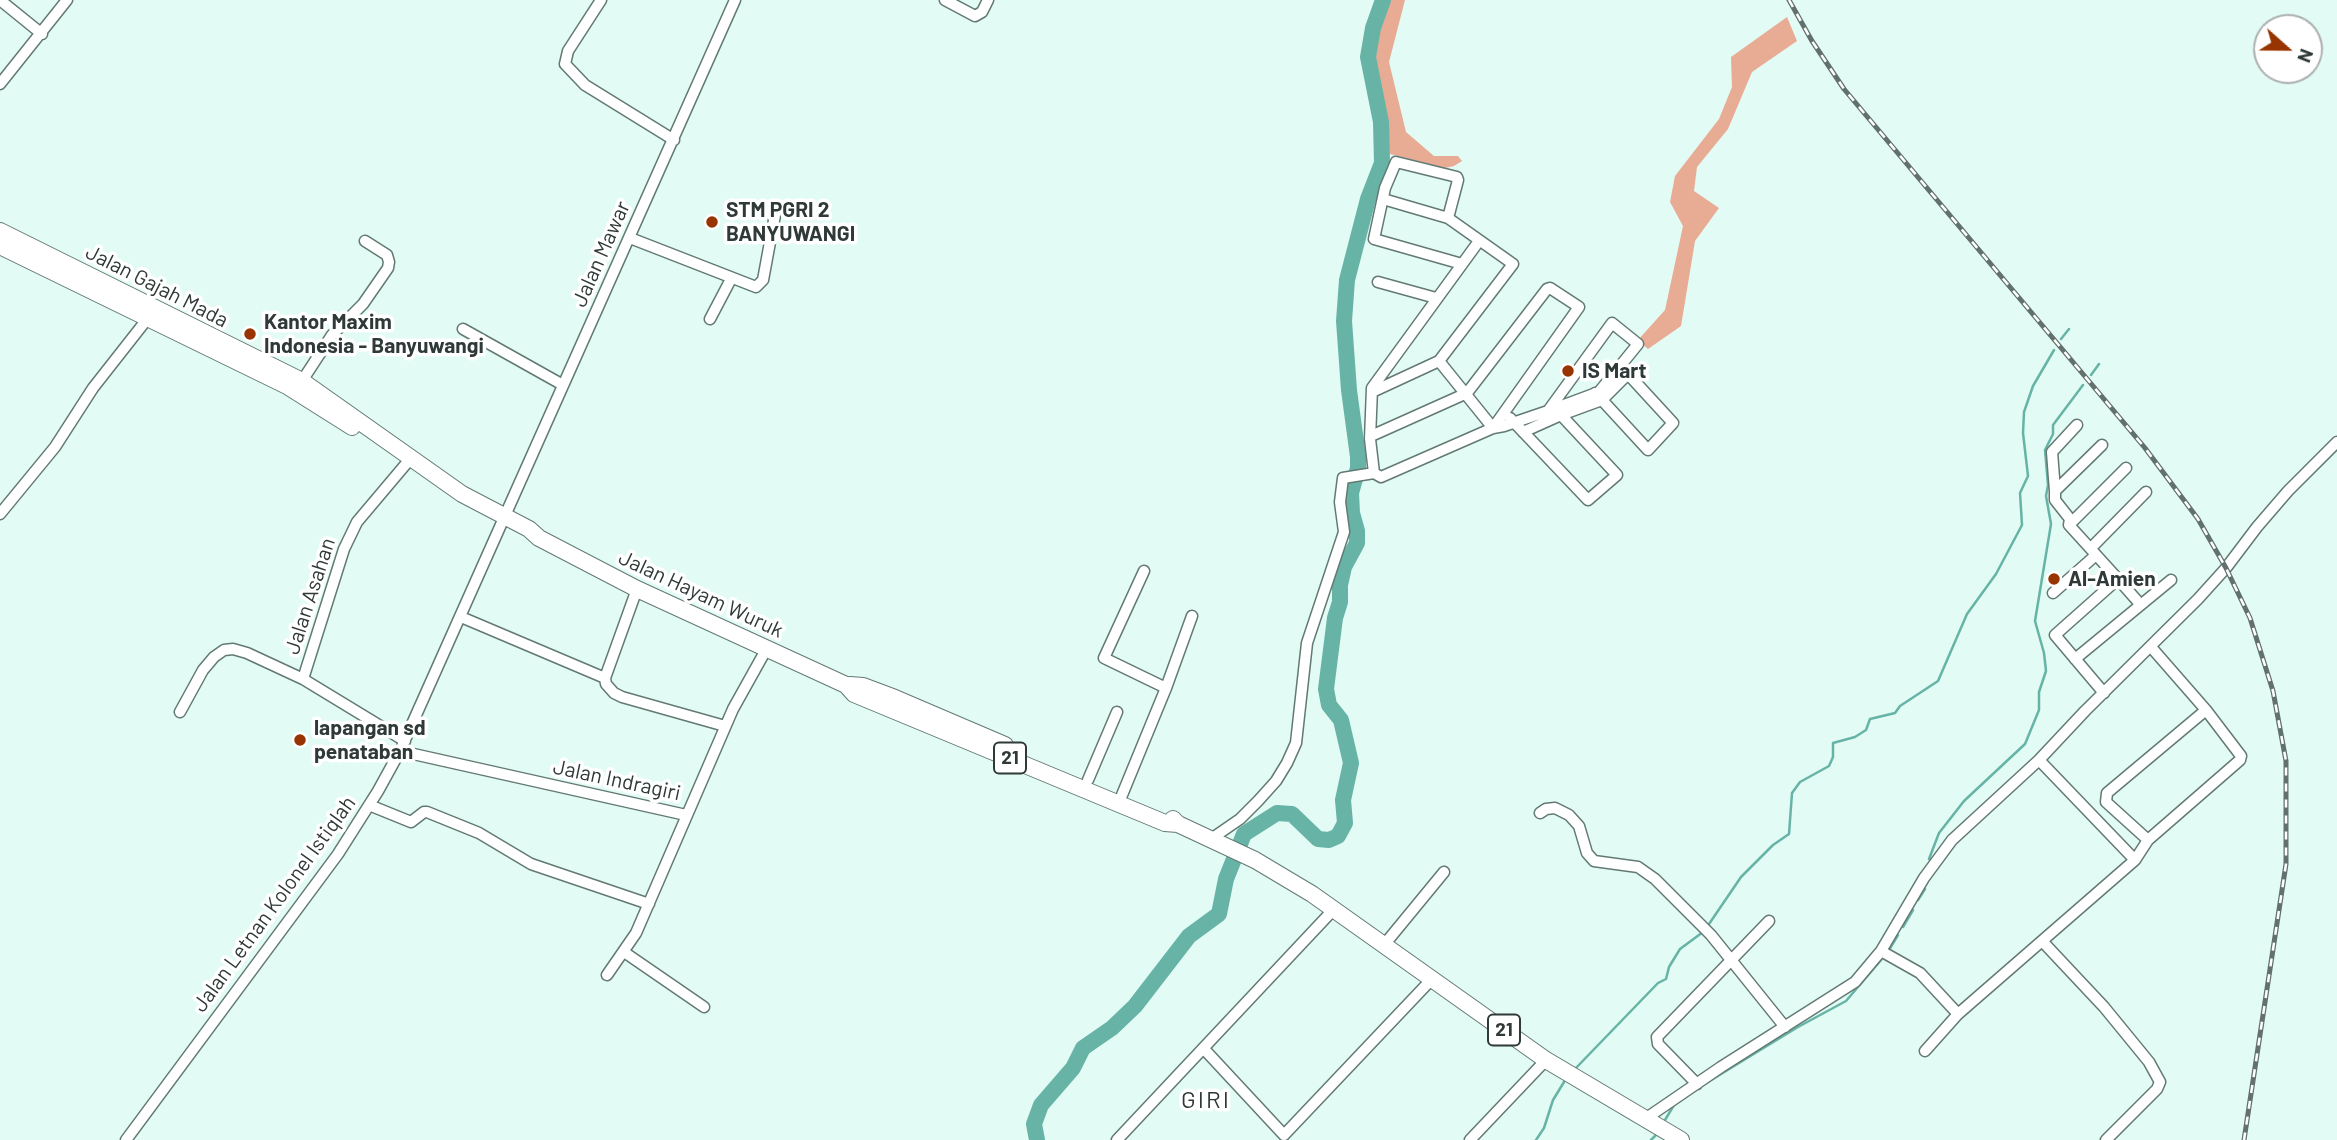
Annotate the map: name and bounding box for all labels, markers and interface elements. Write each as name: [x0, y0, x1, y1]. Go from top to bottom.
north arrow: [2253, 14, 2323, 84]
text: N: [2293, 46, 2319, 66]
street label: Jalan Mawar: [567, 197, 635, 311]
place label: STM PGRI 2 BANYUWANGI: [726, 197, 855, 247]
marker: STM PGRI 2 BANYUWANGI: [704, 214, 720, 230]
street label: Jalan Gajah Mada: [81, 239, 233, 333]
place label: Kantor Maxim Indonesia - Banyuwangi: [264, 309, 484, 359]
marker: Kantor Maxim Indonesia - Banyuwangi: [242, 326, 258, 342]
place label: IS Mart: [1582, 358, 1646, 384]
marker: IS Mart: [1560, 363, 1576, 379]
street label: Jalan Asahan: [279, 535, 341, 657]
street label: Jalan Hayam Wuruk: [615, 545, 787, 643]
place label: Al-Amien: [2068, 566, 2156, 592]
marker: Al-Amien: [2046, 571, 2062, 587]
place label: lapangan sd penataban: [314, 715, 426, 765]
marker: lapangan sd penataban: [292, 732, 308, 748]
road number: 21: [994, 743, 1026, 774]
street label: Jalan Indragiri: [551, 754, 683, 806]
street label: Jalan Letnan Kolonel Istiqlah: [187, 791, 361, 1017]
road number: 21: [1488, 1014, 1520, 1046]
district label: GIRI: [1182, 1086, 1230, 1114]

